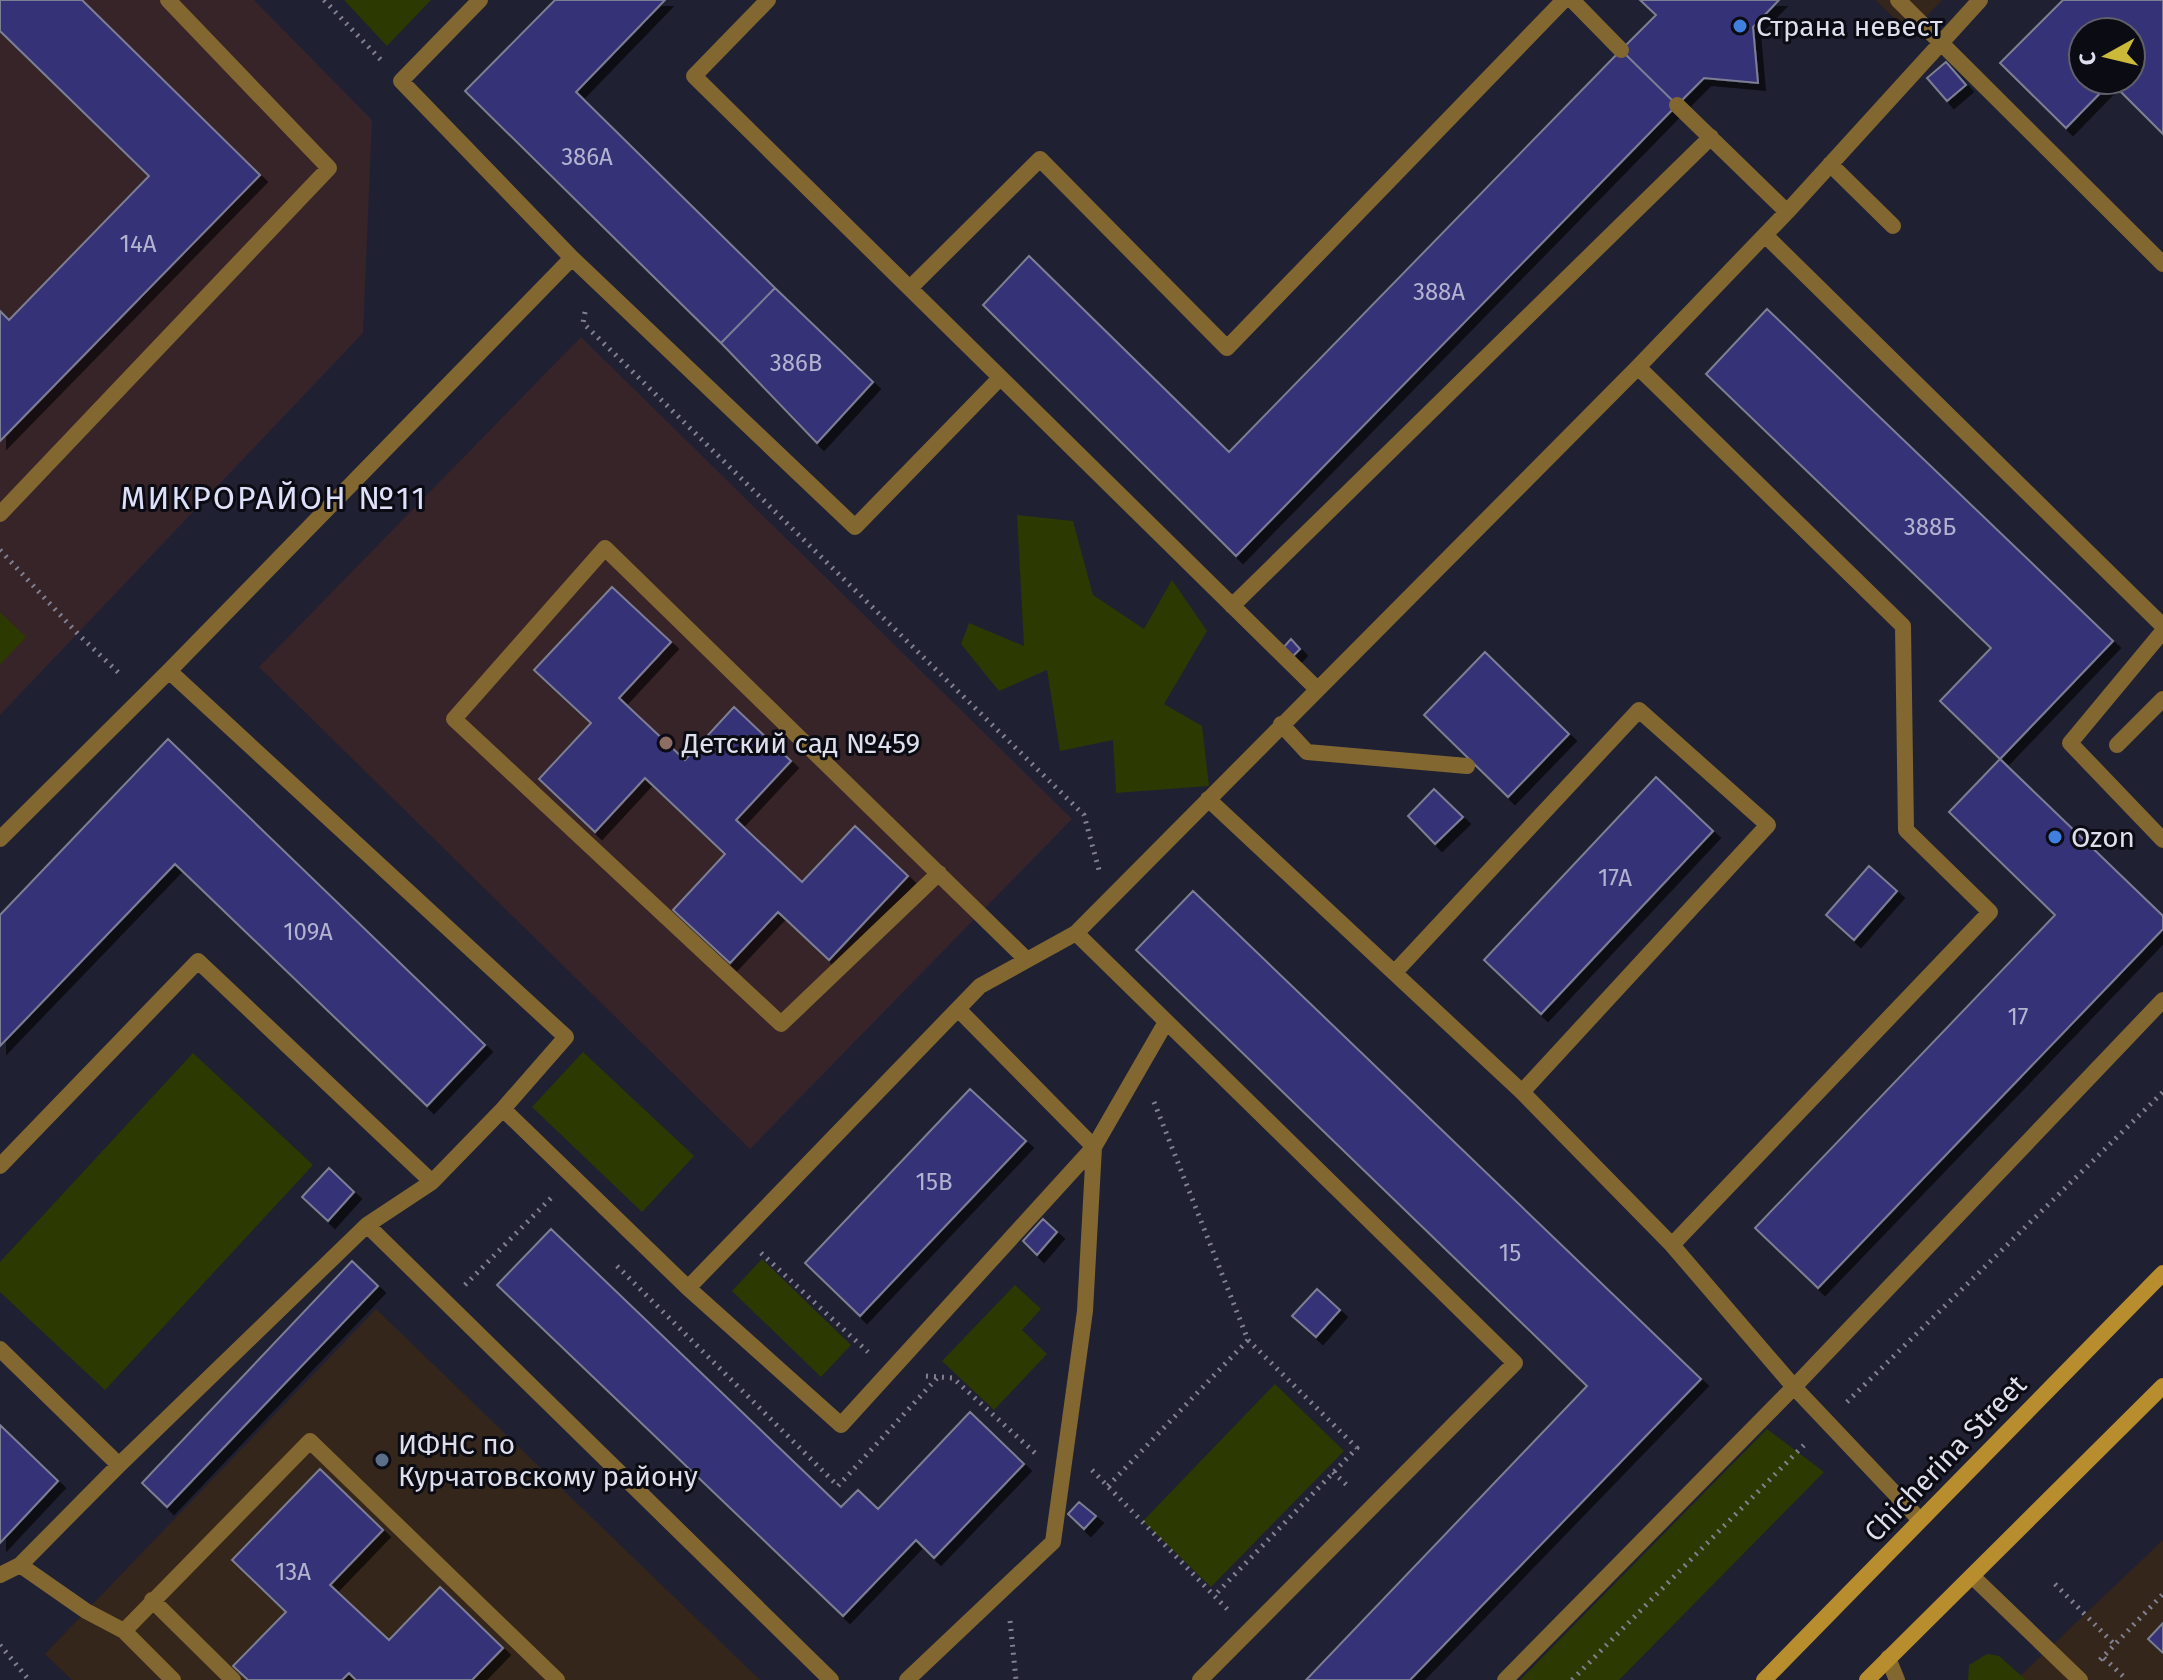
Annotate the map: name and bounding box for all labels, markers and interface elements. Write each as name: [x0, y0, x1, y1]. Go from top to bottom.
place label: Страна невест: [1756, 10, 1943, 43]
north arrow: [2067, 16, 2147, 96]
marker: Страна невест: [1731, 17, 1749, 35]
text: С: [2073, 50, 2102, 67]
house number: 386А: [561, 143, 613, 171]
house number: 14А: [120, 230, 157, 258]
house number: 388А: [1413, 278, 1465, 306]
house number: 386В: [770, 349, 822, 377]
district label: МИКРОРАЙОН №11: [121, 479, 427, 517]
house number: 388Б: [1904, 513, 1956, 541]
place label: Детский сад №459: [681, 727, 920, 760]
marker: Детский сад №459: [657, 734, 675, 752]
place label: Ozon: [2071, 821, 2135, 854]
marker: Ozon: [2046, 828, 2064, 846]
house number: 17А: [1598, 864, 1632, 892]
house number: 109А: [283, 918, 333, 946]
house number: 17: [2007, 1003, 2029, 1031]
house number: 15В: [915, 1168, 953, 1196]
house number: 15: [1499, 1239, 1521, 1267]
street label: Chicherina Street: [1858, 1368, 2034, 1548]
place label: ИФНС по Курчатовскому району: [398, 1428, 698, 1493]
marker: ИФНС по Курчатовскому району: [373, 1451, 391, 1469]
house number: 13А: [275, 1558, 311, 1586]

